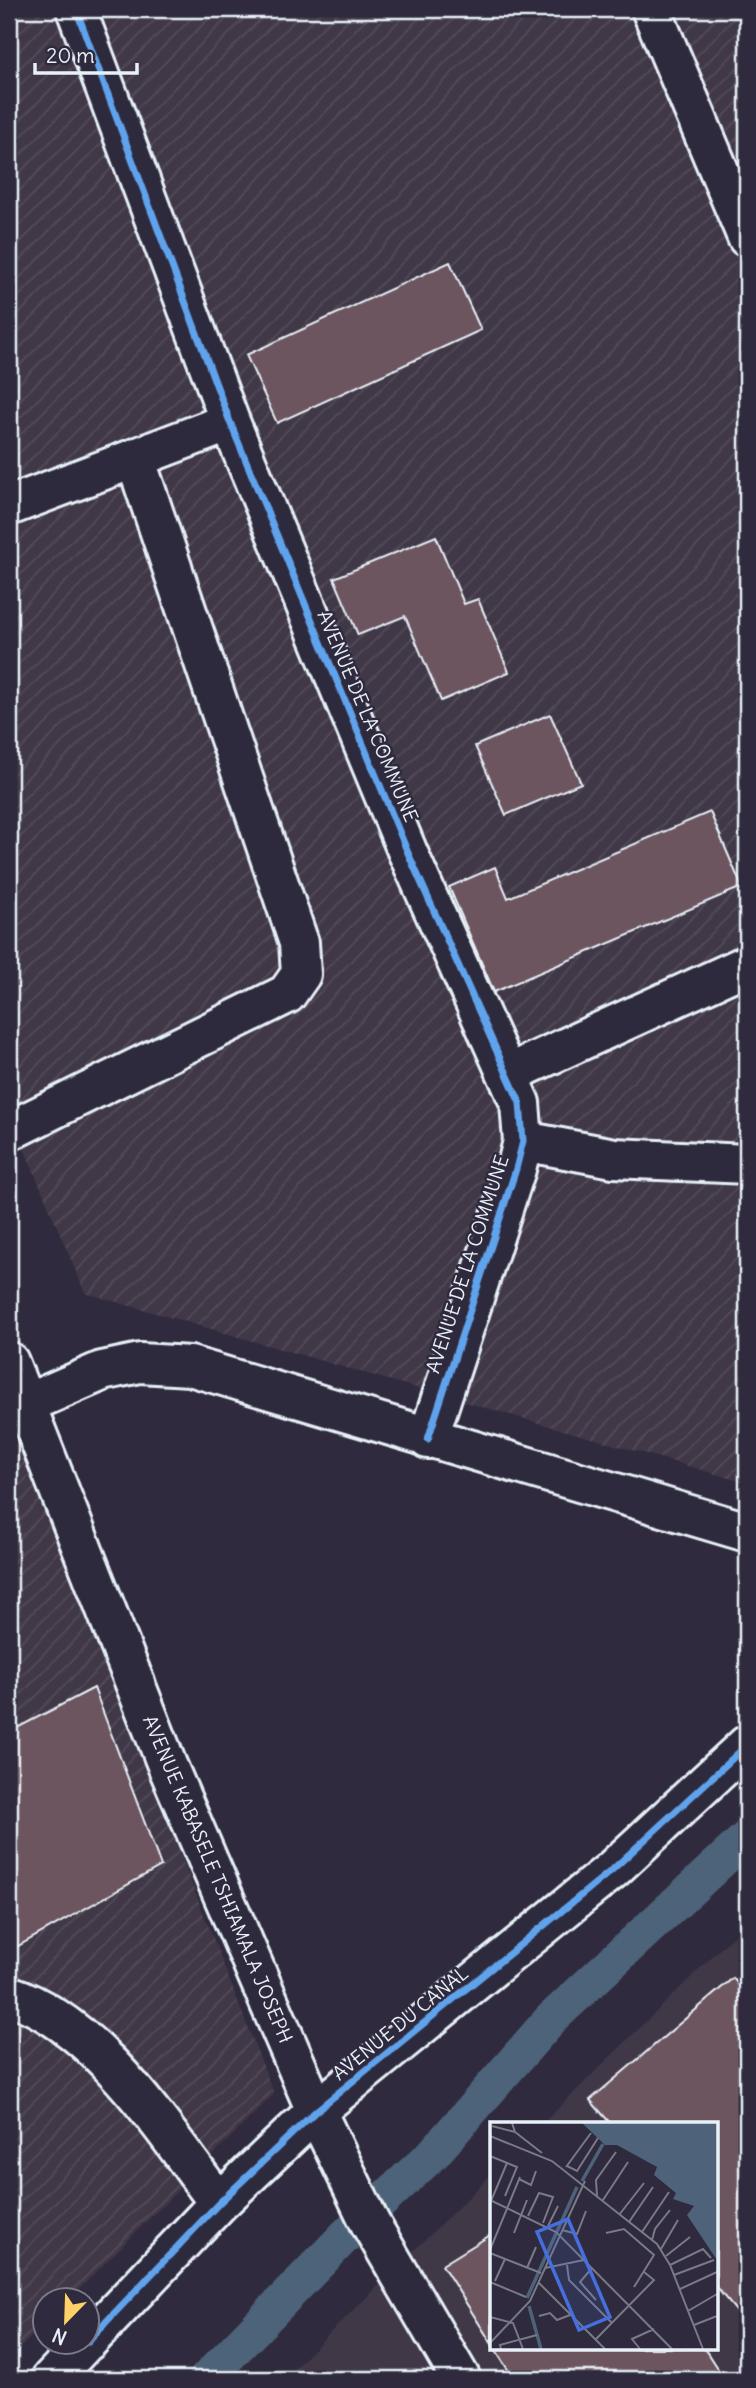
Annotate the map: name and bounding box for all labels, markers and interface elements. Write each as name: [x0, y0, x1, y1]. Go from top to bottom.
scale bar: [35, 32, 136, 76]
text: 20 m: [46, 42, 95, 69]
street label: AVENUE DE LA COMMUNE: [312, 607, 424, 825]
street label: AVENUE DE LA COMMUNE: [420, 1152, 514, 1376]
street label: AVENUE KABASELE TSHIAMALA JOSEPH: [138, 1712, 298, 2046]
street label: AVENUE DU CANAL: [327, 1961, 473, 2085]
inset map: [490, 2122, 718, 2350]
north arrow: [32, 2286, 102, 2356]
text: N: [49, 2323, 70, 2350]

